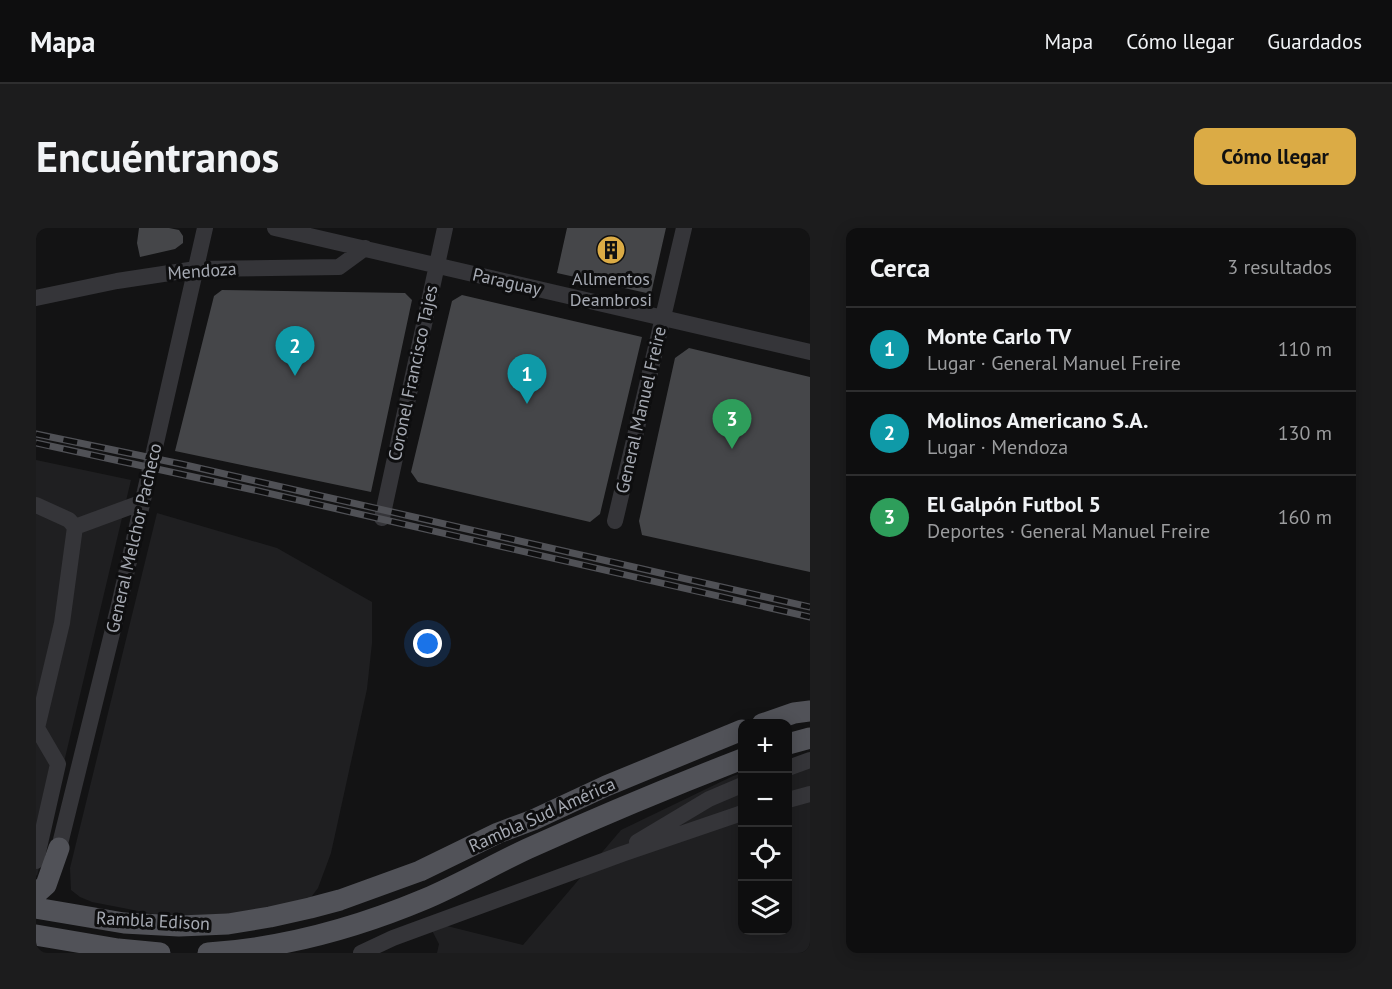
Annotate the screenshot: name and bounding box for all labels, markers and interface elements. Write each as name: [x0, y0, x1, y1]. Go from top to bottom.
text: Mapa: [30, 23, 95, 60]
text: Mapa: [1044, 28, 1093, 55]
text: Cómo llegar: [1126, 28, 1234, 55]
text: Guardados: [1267, 28, 1362, 55]
button: Cómo llegar: [1194, 128, 1356, 185]
text: Encuéntranos: [36, 129, 279, 184]
building icon: Allmentos Deambrosi: [595, 234, 627, 266]
text: Cerca: [870, 251, 930, 284]
text: 3 resultados: [1227, 254, 1332, 280]
street label: Mendoza: [167, 257, 237, 284]
street label: Paraguay: [470, 262, 544, 301]
place label: Allmentos Deambrosi: [570, 267, 652, 311]
street label: Coronel Francisco Tajes: [383, 283, 442, 463]
text: Monte Carlo TV: [927, 322, 1071, 350]
street label: General Manuel Freire: [610, 324, 671, 496]
pin: 2: [276, 326, 314, 376]
text: 1: [884, 336, 895, 362]
text: 110 m: [1278, 336, 1332, 362]
text: Lugar · General Manuel Freire: [927, 350, 1181, 376]
pin: 1: [508, 354, 546, 404]
pin: 3: [712, 400, 752, 449]
text: Molinos Americano S.A.: [927, 406, 1148, 434]
text: 2: [884, 420, 895, 446]
text: 130 m: [1278, 420, 1332, 446]
text: Lugar · Mendoza: [927, 434, 1068, 460]
street label: General Melchor Pacheco: [100, 441, 167, 635]
text: El Galpón Futbol 5: [927, 490, 1101, 518]
text: 3: [884, 504, 895, 530]
text: 160 m: [1278, 504, 1332, 530]
text: Deportes · General Manuel Freire: [927, 518, 1210, 544]
your location: [413, 629, 442, 658]
map controls: [738, 719, 792, 935]
button: +: [738, 719, 792, 773]
street label: Rambla Sud América: [465, 772, 619, 857]
button: −: [738, 773, 792, 827]
button: locate: [738, 827, 792, 881]
button: layers: [738, 881, 792, 935]
street label: Rambla Edison: [95, 906, 211, 935]

